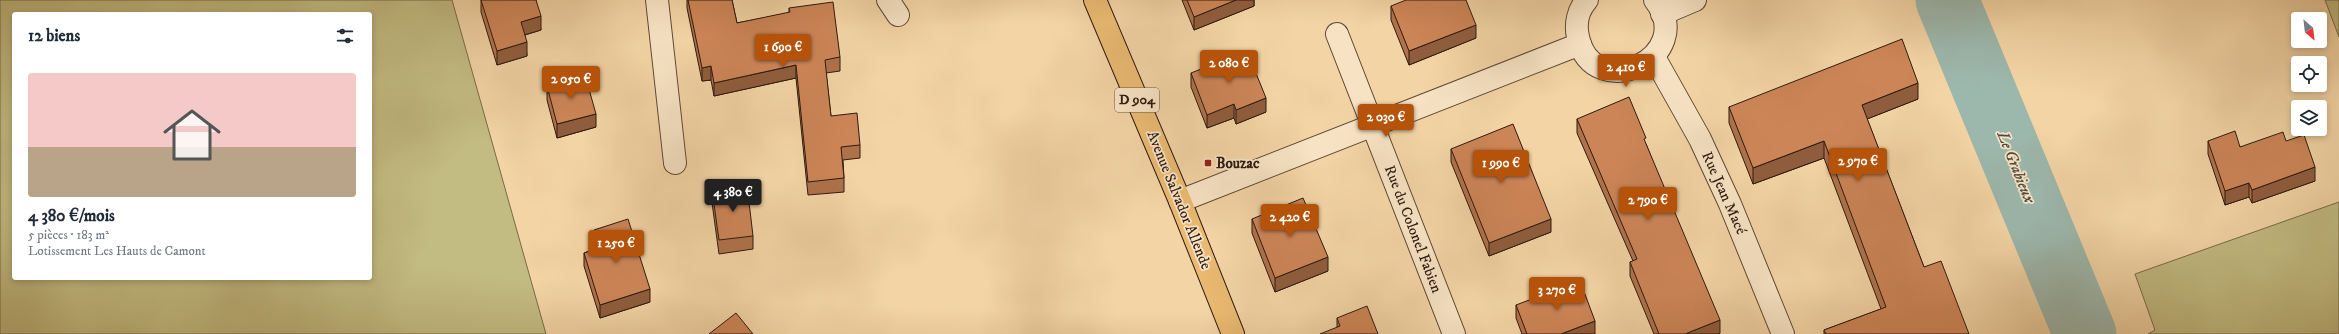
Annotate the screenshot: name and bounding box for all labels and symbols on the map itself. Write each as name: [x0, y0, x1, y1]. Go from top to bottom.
north arrow: [2291, 12, 2327, 48]
pin: 1 690 €: [746, 34, 820, 68]
pin: 2 080 €: [1192, 50, 1266, 84]
pin: 2 410 €: [1589, 54, 1663, 88]
pin: 2 050 €: [534, 66, 608, 100]
road number: D 904: [1115, 88, 1159, 112]
pin: 2 030 €: [1349, 104, 1423, 138]
water label: Le Grabieux: [1992, 127, 2040, 207]
street label: Avenue Salvador Allende: [1143, 128, 1215, 272]
pin: 2 970 €: [1821, 148, 1895, 182]
street label: Rue Jean Macé: [1697, 149, 1751, 238]
pin: 1 990 €: [1464, 150, 1538, 184]
place label: Bouzac: [1216, 154, 1260, 173]
marker: Bouzac: [1203, 158, 1213, 168]
street label: Rue du Colonel Fabien: [1380, 162, 1446, 296]
pin: 4 380 €: [696, 179, 770, 213]
pin: 2 790 €: [1611, 187, 1685, 221]
pin: 2 420 €: [1253, 204, 1327, 238]
pin: 1 250 €: [579, 230, 653, 264]
pin: 3 270 €: [1520, 277, 1594, 311]

